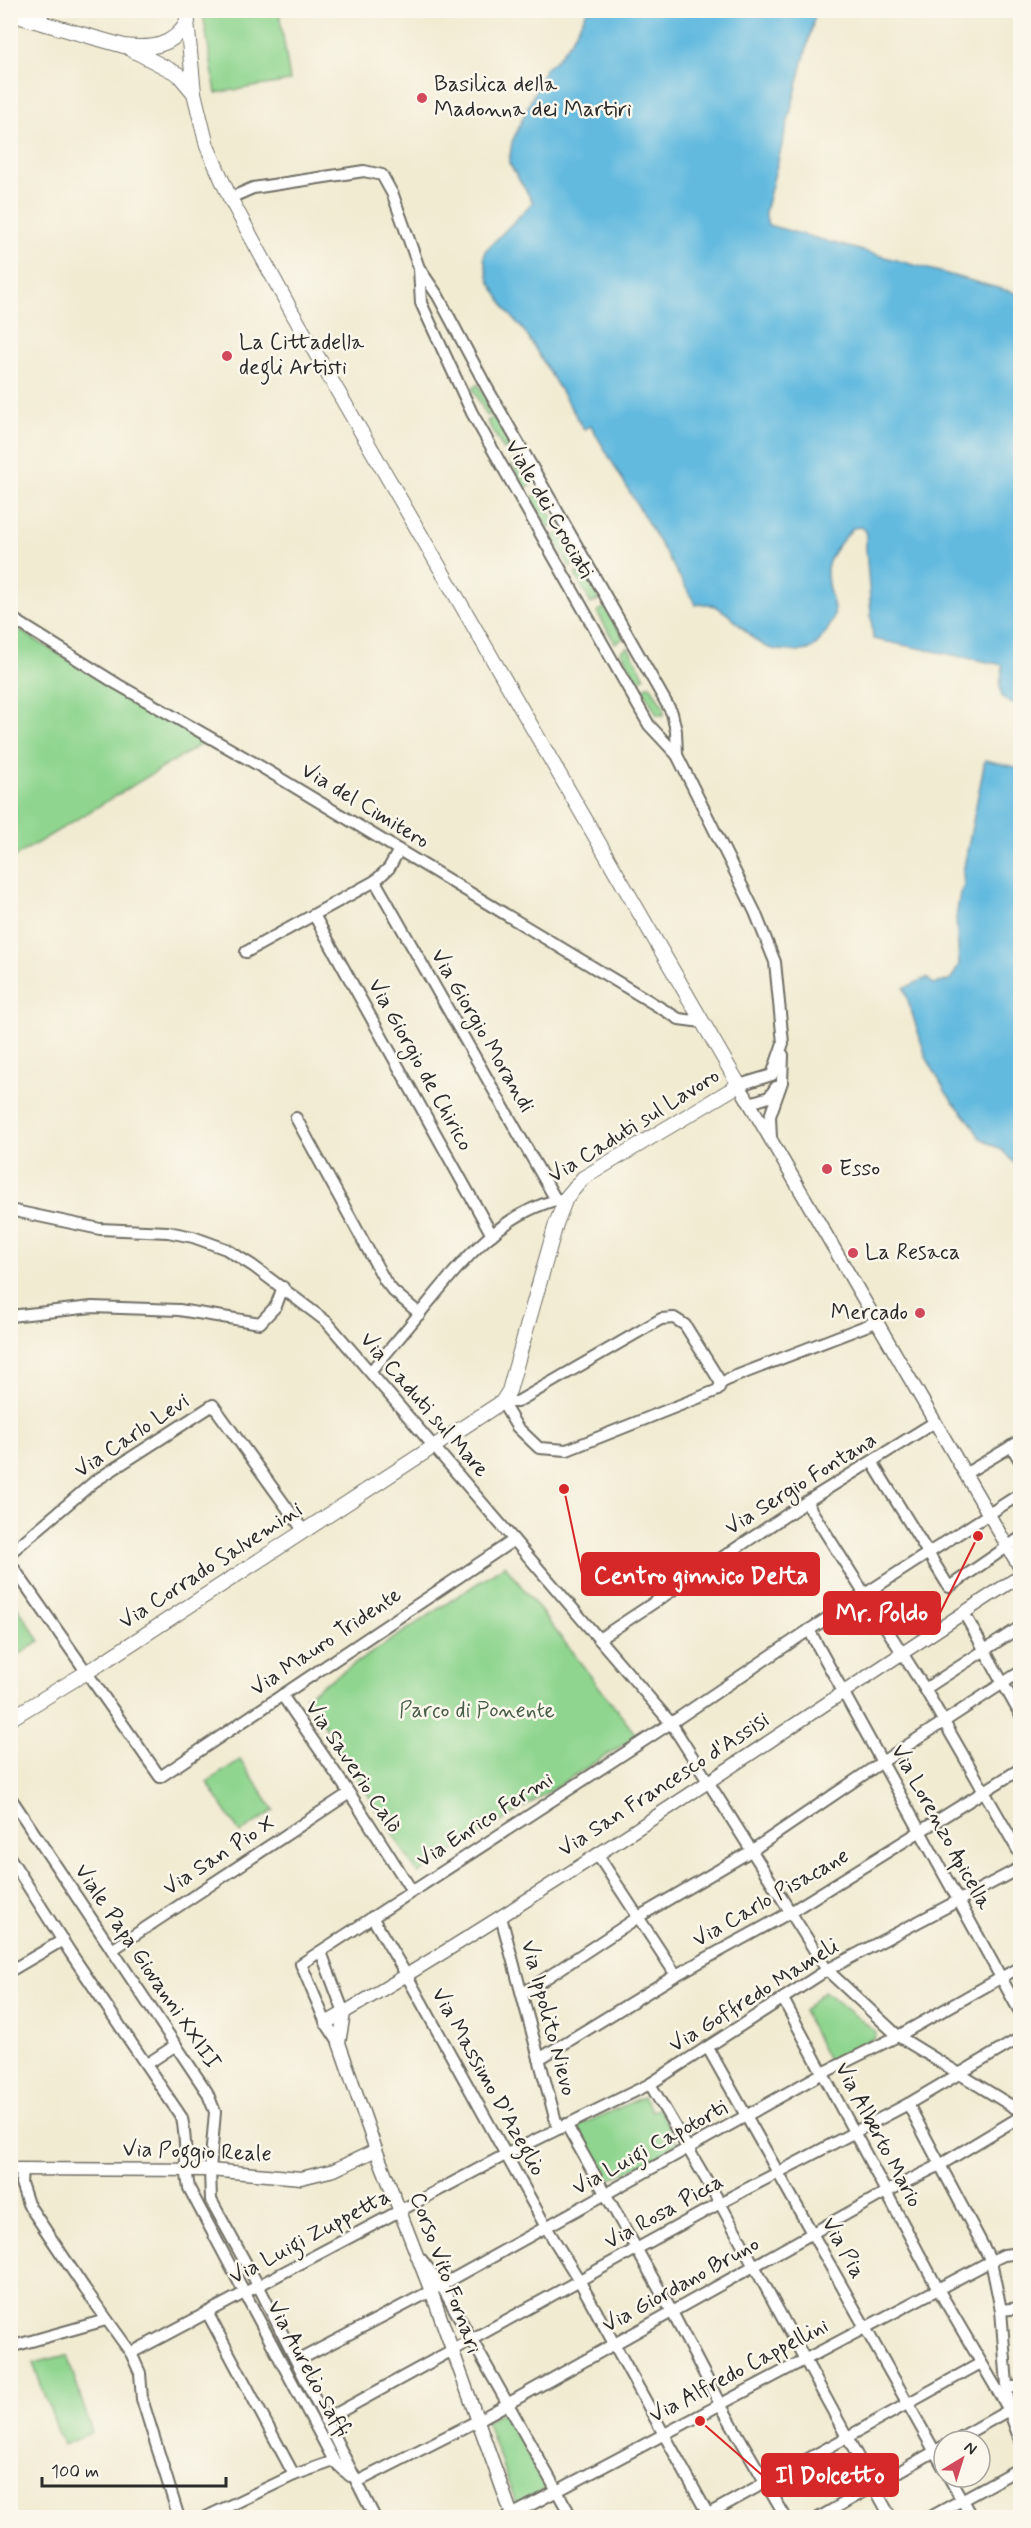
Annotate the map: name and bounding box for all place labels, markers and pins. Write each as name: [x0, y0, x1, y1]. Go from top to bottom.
place label: Basilica della Madonna dei Martiri: [434, 71, 632, 124]
marker: Basilica della Madonna dei Martiri: [415, 91, 429, 105]
place label: La Cittadella degli Artisti: [239, 329, 365, 385]
marker: La Cittadella degli Artisti: [220, 349, 234, 363]
place label: Esso: [839, 1155, 880, 1183]
marker: Esso: [820, 1162, 834, 1176]
place label: La Resaca: [865, 1239, 960, 1267]
marker: La Resaca: [846, 1246, 860, 1260]
place label: Mercado: [831, 1299, 908, 1327]
marker: Mercado: [913, 1306, 927, 1320]
callout: Centro ginnico Delta: [582, 1553, 819, 1595]
callout: Mr. Poldo: [824, 1592, 940, 1634]
callout: Il Dolcetto: [762, 2454, 898, 2496]

